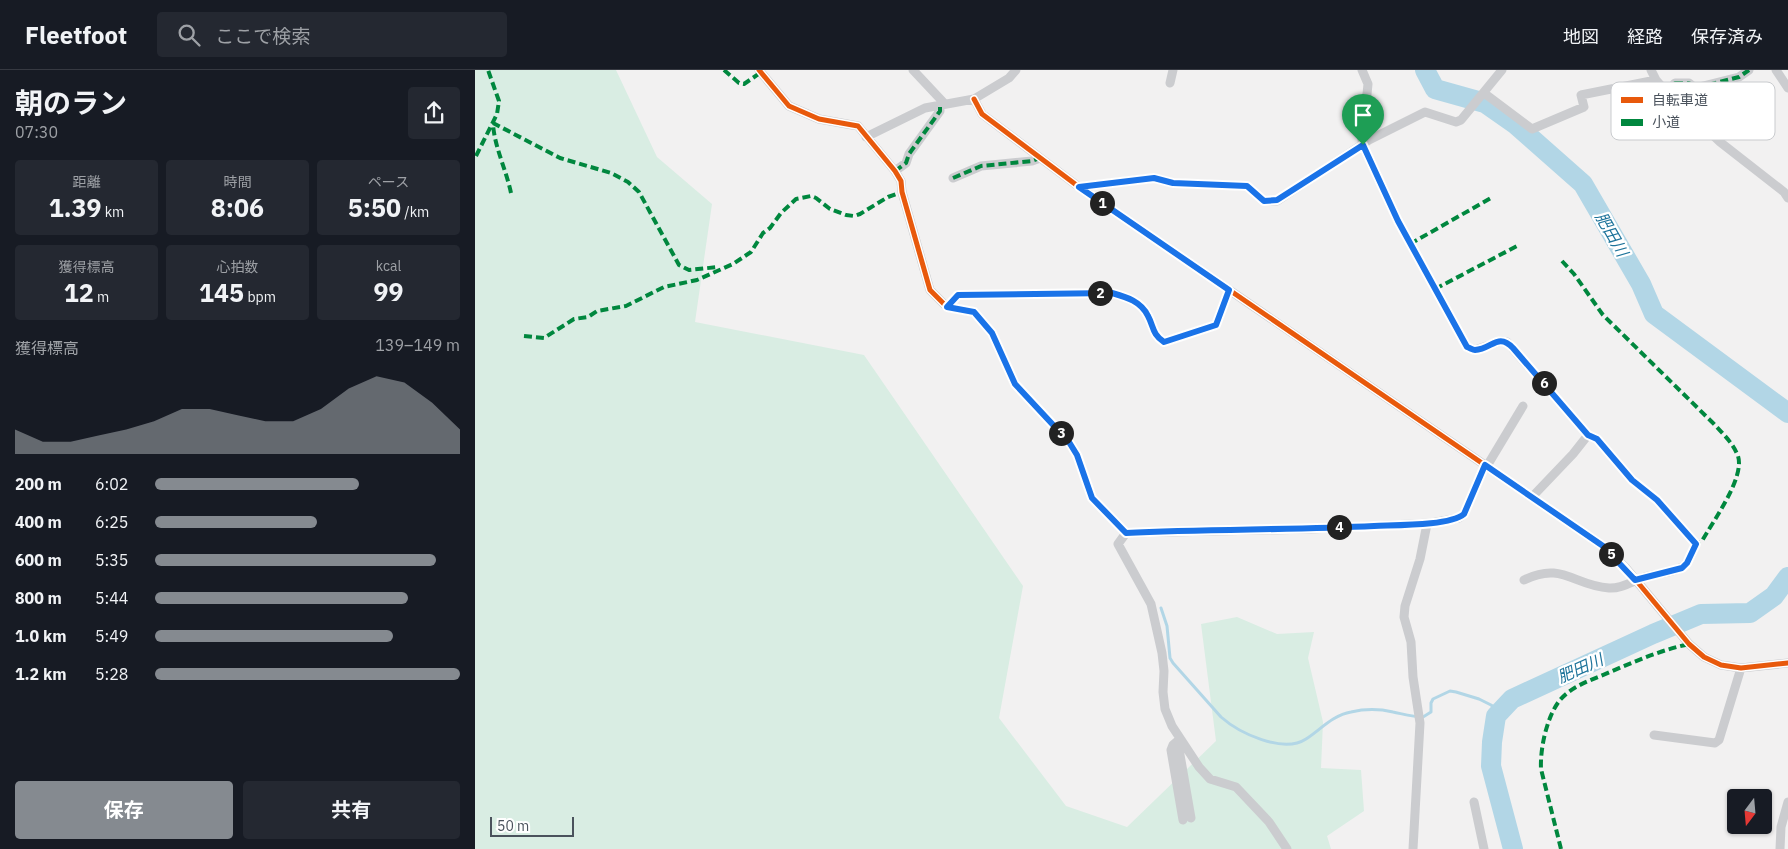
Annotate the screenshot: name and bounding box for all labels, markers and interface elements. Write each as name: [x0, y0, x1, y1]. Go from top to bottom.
search box: [157, 12, 507, 57]
text: Fleetfoot: [25, 19, 127, 51]
icon: search: [175, 21, 203, 49]
text: ここで検索: [215, 24, 310, 48]
text: 地図: [1563, 25, 1599, 48]
text: 経路: [1627, 25, 1663, 48]
text: 保存済み: [1691, 25, 1763, 48]
legend: [1611, 82, 1775, 140]
text: 朝のラン: [15, 84, 127, 121]
button: share: [408, 87, 460, 139]
text: 自転車道: [1652, 91, 1708, 109]
pin: [1342, 94, 1384, 145]
icon: arrive: [1349, 101, 1377, 129]
text: 小道: [1652, 113, 1680, 131]
text: 07:30: [15, 122, 58, 142]
text: 距離: [73, 173, 101, 191]
text: 時間: [224, 173, 252, 191]
text: ペース: [368, 173, 409, 191]
pin: 1: [1089, 190, 1115, 216]
text: 1.39: [49, 191, 101, 224]
text: 8:06: [211, 191, 264, 224]
text: 5:50: [348, 191, 401, 224]
text: 1: [1098, 194, 1107, 212]
text: km: [101, 203, 124, 221]
text: /km: [401, 203, 429, 221]
water label: 肥田川: [1591, 208, 1634, 262]
text: kcal: [376, 257, 401, 275]
text: 獲得標高: [59, 258, 115, 276]
text: 心拍数: [217, 258, 259, 276]
text: 99: [373, 275, 404, 308]
text: 12: [64, 276, 94, 309]
text: 145: [199, 276, 244, 309]
pin: 2: [1087, 280, 1113, 306]
text: 2: [1096, 284, 1105, 302]
text: m: [94, 288, 109, 306]
text: bpm: [244, 288, 276, 306]
text: 139–149 m: [375, 335, 460, 355]
text: 獲得標高: [15, 338, 79, 358]
pin: 6: [1531, 370, 1557, 396]
text: 6: [1540, 374, 1549, 392]
pin: 3: [1049, 420, 1073, 446]
text: 3: [1057, 424, 1066, 442]
text: 200 m: [15, 474, 62, 494]
text: 6:02: [95, 474, 128, 494]
text: 400 m: [15, 512, 62, 532]
text: 6:25: [95, 512, 128, 532]
pin: 4: [1327, 514, 1351, 540]
text: 4: [1335, 518, 1344, 536]
pin: 5: [1599, 542, 1623, 566]
text: 5: [1607, 545, 1616, 563]
text: 600 m: [15, 550, 62, 570]
text: 5:35: [95, 550, 128, 570]
text: 800 m: [15, 588, 62, 608]
text: 5:44: [95, 588, 128, 608]
text: 1.0 km: [15, 626, 66, 646]
text: 5:49: [95, 626, 128, 646]
water label: 肥田川: [1554, 648, 1608, 687]
text: 1.2 km: [15, 664, 66, 684]
text: 5:28: [95, 664, 128, 684]
button: 保存: [15, 781, 233, 839]
button: 共有: [243, 781, 460, 839]
north arrow: [1727, 789, 1773, 834]
map controls: [1727, 789, 1772, 834]
scale bar: [490, 814, 574, 837]
text: 50 m: [497, 817, 529, 835]

